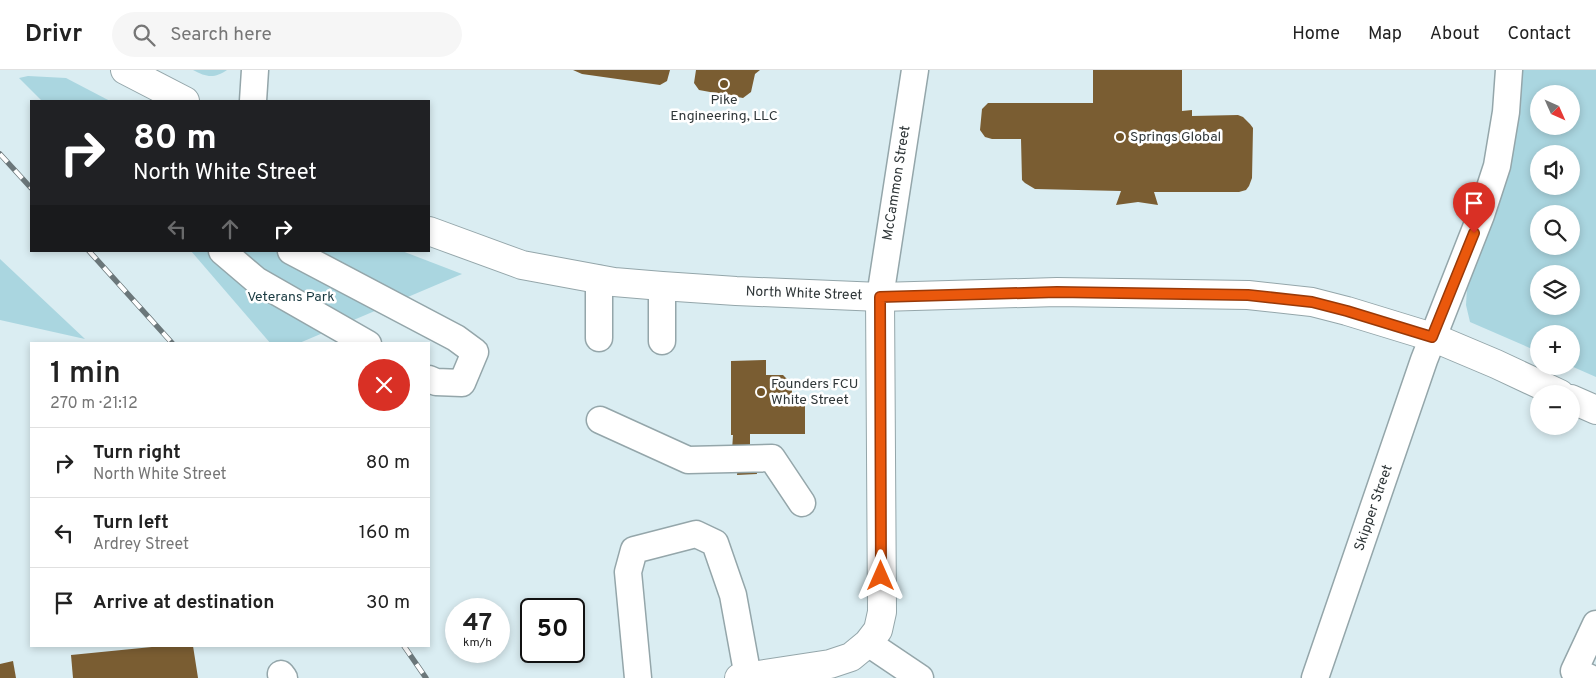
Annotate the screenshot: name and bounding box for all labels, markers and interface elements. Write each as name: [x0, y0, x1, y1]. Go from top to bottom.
search box: [112, 12, 462, 57]
text: Drivr: [25, 20, 82, 50]
icon: search: [130, 21, 158, 49]
text: Search here: [170, 23, 272, 47]
text: Home: [1292, 23, 1340, 46]
text: Map: [1368, 23, 1402, 46]
text: About: [1430, 23, 1479, 46]
text: Contact: [1507, 23, 1571, 46]
marker: Pike Engineering, LLC: [718, 78, 730, 90]
north arrow: [1530, 85, 1580, 135]
map controls: [1530, 85, 1580, 435]
place label: Pike Engineering, LLC: [670, 92, 778, 125]
text: 80 m: [133, 117, 217, 161]
icon: right: [50, 120, 115, 185]
street label: McCammon Street: [880, 124, 914, 242]
place label: Springs Global: [1130, 129, 1221, 146]
marker: Springs Global: [1114, 131, 1126, 143]
button: sound: [1530, 145, 1580, 195]
text: North White Street: [133, 160, 317, 187]
pin: [1453, 182, 1495, 233]
icon: arrive: [1460, 189, 1488, 217]
button: search: [1530, 205, 1580, 255]
icon: left: [163, 215, 191, 243]
icon: ahead: [216, 215, 244, 243]
icon: right: [269, 215, 297, 243]
button: layers: [1530, 265, 1580, 315]
street label: North White Street: [745, 283, 863, 305]
park label: Veterans Park: [247, 289, 335, 306]
button: +: [1530, 325, 1580, 375]
text: 1 min: [50, 356, 121, 393]
button: close: [358, 359, 410, 411]
place label: Founders FCU White Street: [771, 376, 859, 409]
button: −: [1530, 385, 1580, 435]
marker: Founders FCU White Street: [755, 386, 767, 398]
text: 270 m · 21:12: [50, 394, 138, 414]
text: Turn right: [93, 441, 181, 465]
icon: right: [50, 449, 78, 477]
text: 80 m: [366, 451, 410, 475]
street label: Skipper Street: [1351, 463, 1397, 553]
text: North White Street: [93, 465, 227, 485]
text: Turn left: [93, 511, 169, 535]
icon: left: [50, 519, 78, 547]
text: 160 m: [359, 521, 410, 545]
text: Ardrey Street: [93, 535, 189, 555]
position arrow: [854, 549, 906, 601]
icon: arrive: [50, 589, 78, 617]
text: Arrive at destination: [93, 591, 274, 615]
text: 30 m: [366, 591, 410, 615]
speed limit sign: 50: [520, 598, 585, 663]
text: 47: [463, 608, 492, 640]
text: km/h: [463, 635, 492, 651]

